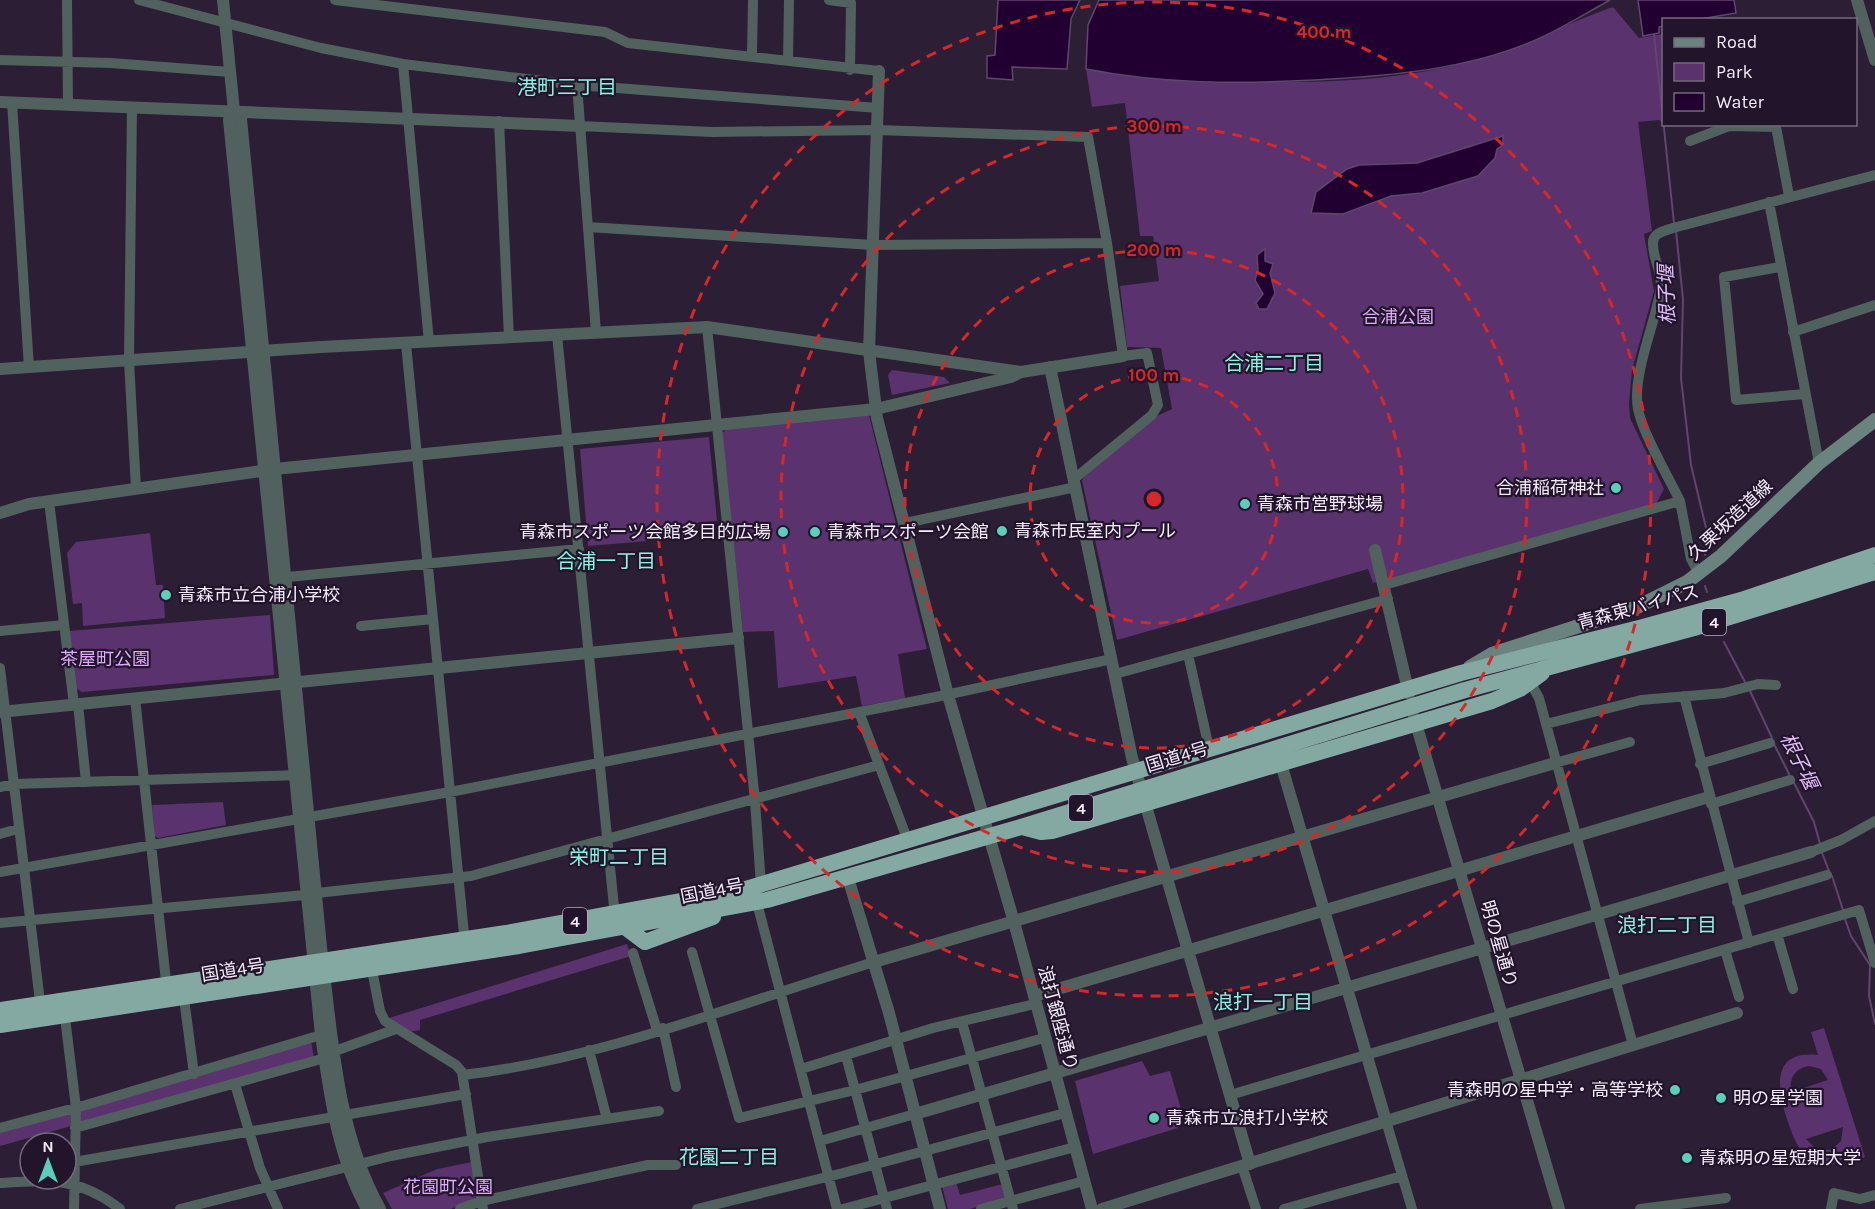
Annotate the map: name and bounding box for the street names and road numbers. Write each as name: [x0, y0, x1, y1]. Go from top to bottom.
street label: 久栗坂造道線: [1683, 475, 1777, 565]
street label: 青森東バイパス: [1574, 580, 1702, 634]
road number: 4: [1702, 609, 1726, 635]
street label: 国道4号: [1143, 737, 1211, 777]
road number: 4: [1069, 795, 1093, 821]
street label: 国道4号: [678, 874, 746, 908]
street label: 明の星通り: [1476, 898, 1522, 990]
road number: 4: [563, 908, 587, 934]
street label: 国道4号: [200, 954, 266, 986]
street label: 浪打銀座通り: [1033, 963, 1083, 1073]

